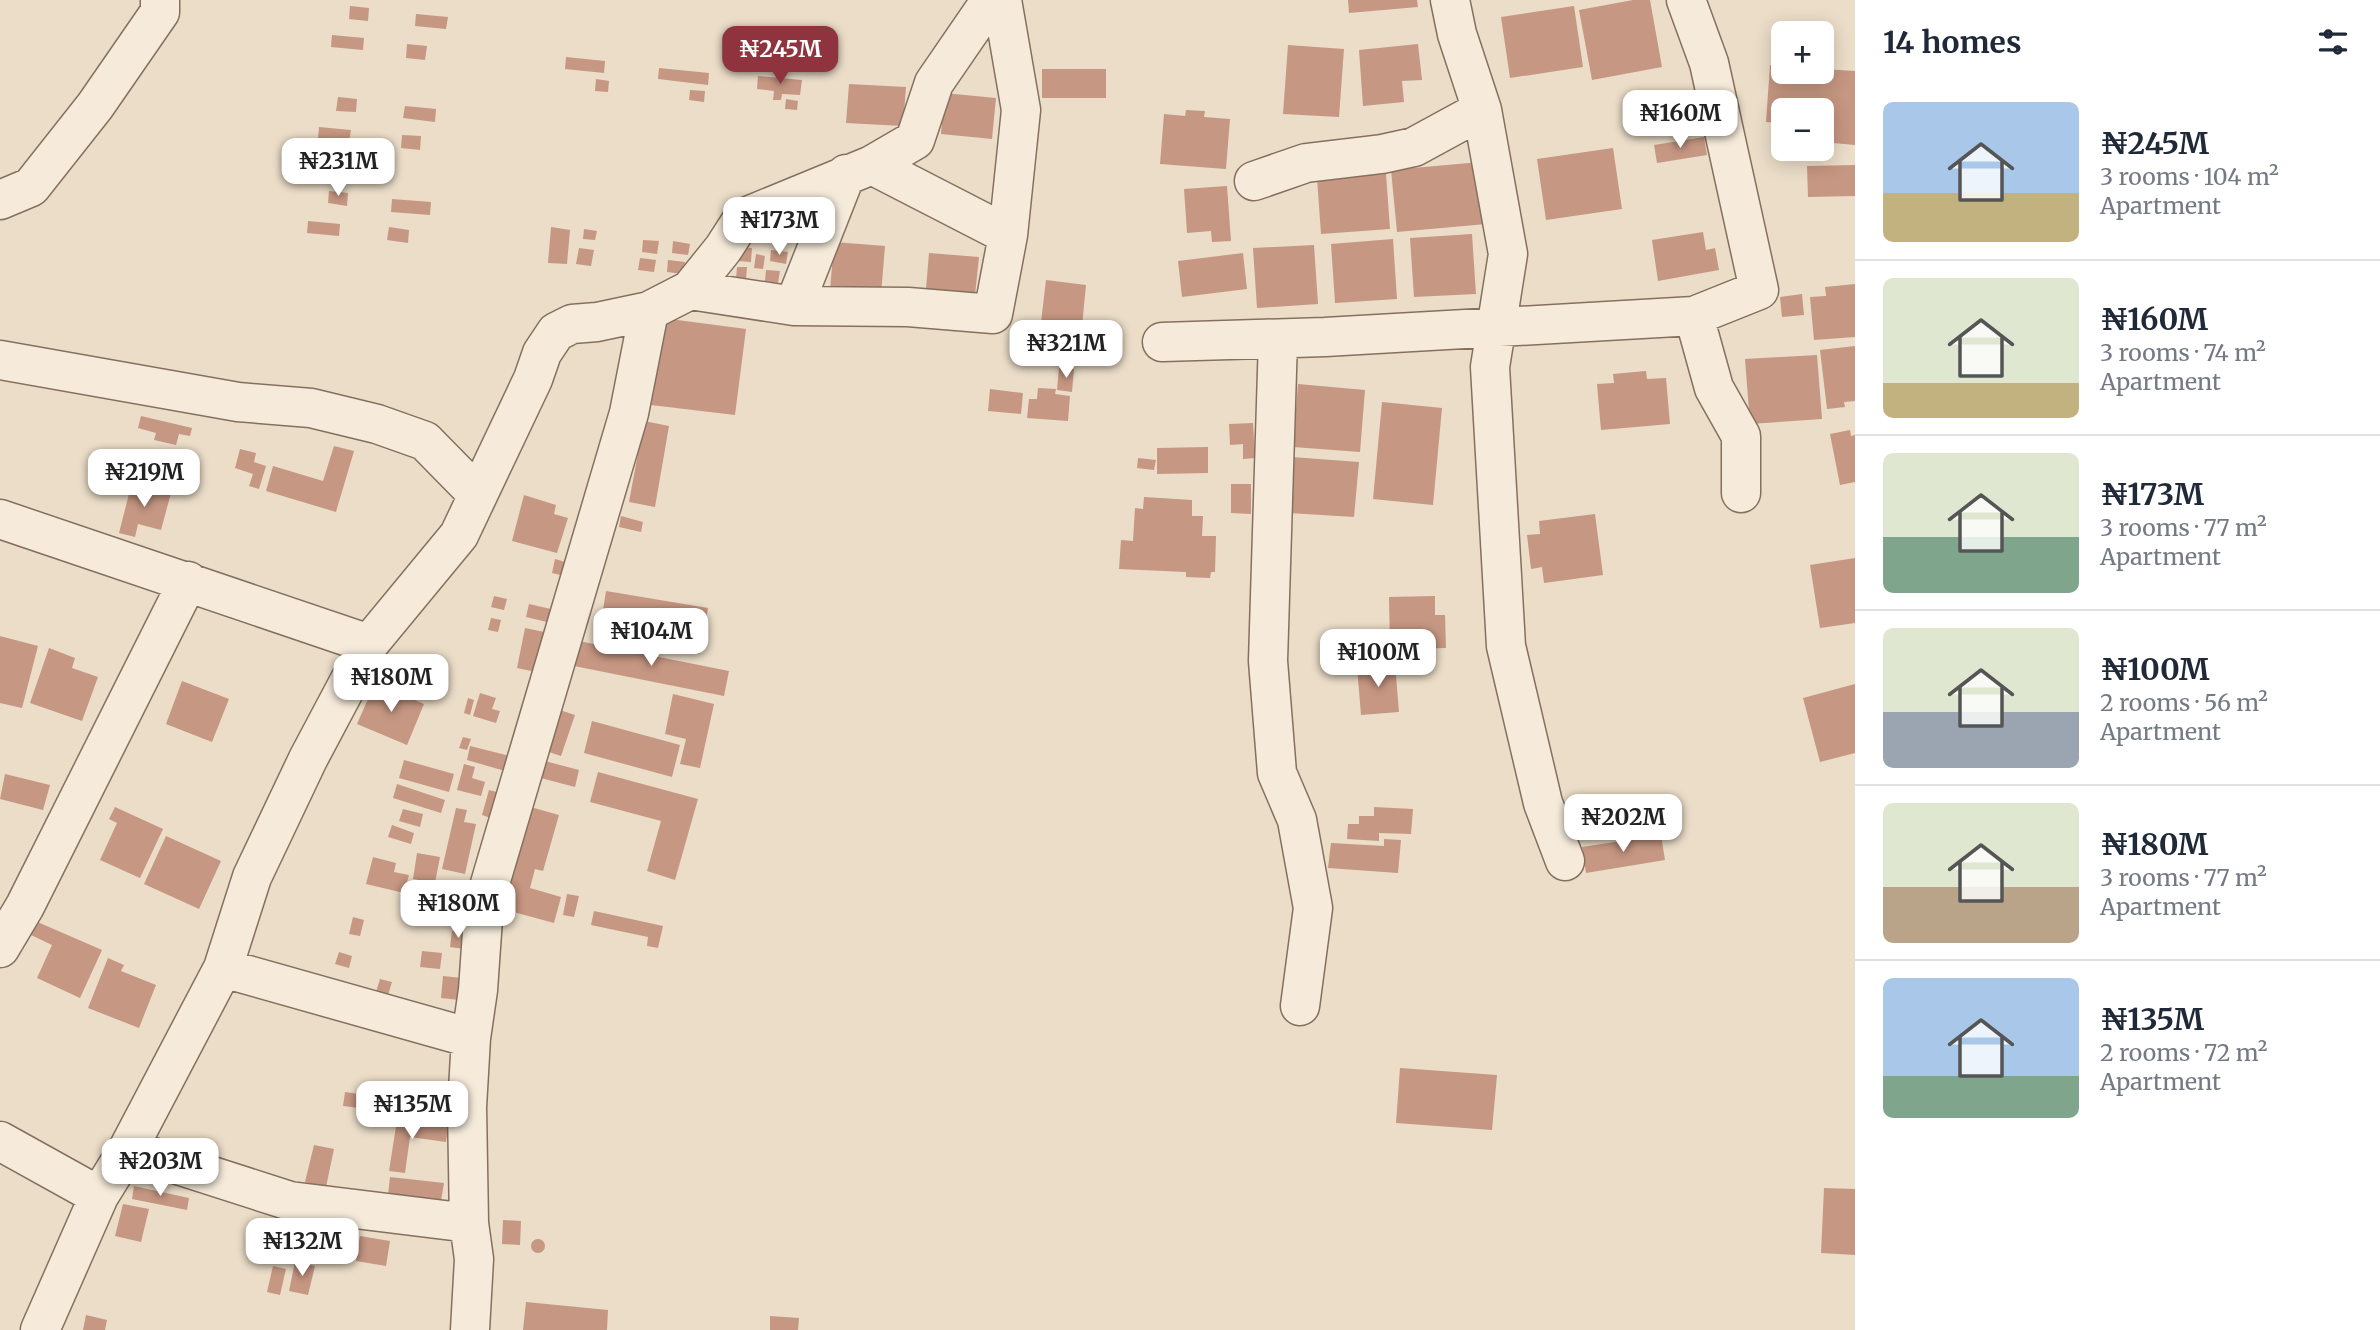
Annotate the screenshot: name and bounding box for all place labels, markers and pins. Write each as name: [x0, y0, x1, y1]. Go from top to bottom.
pin: ₦245M: [731, 27, 829, 86]
pin: ₦160M: [1631, 90, 1729, 150]
pin: ₦231M: [289, 138, 387, 198]
pin: ₦173M: [730, 198, 828, 257]
pin: ₦321M: [1017, 320, 1115, 380]
pin: ₦219M: [95, 449, 193, 509]
pin: ₦104M: [602, 608, 700, 668]
pin: ₦100M: [1329, 630, 1427, 689]
pin: ₦180M: [342, 654, 440, 714]
pin: ₦202M: [1574, 794, 1672, 854]
pin: ₦180M: [409, 880, 507, 940]
pin: ₦135M: [363, 1082, 461, 1141]
pin: ₦203M: [111, 1138, 209, 1198]
pin: ₦132M: [253, 1218, 351, 1278]

